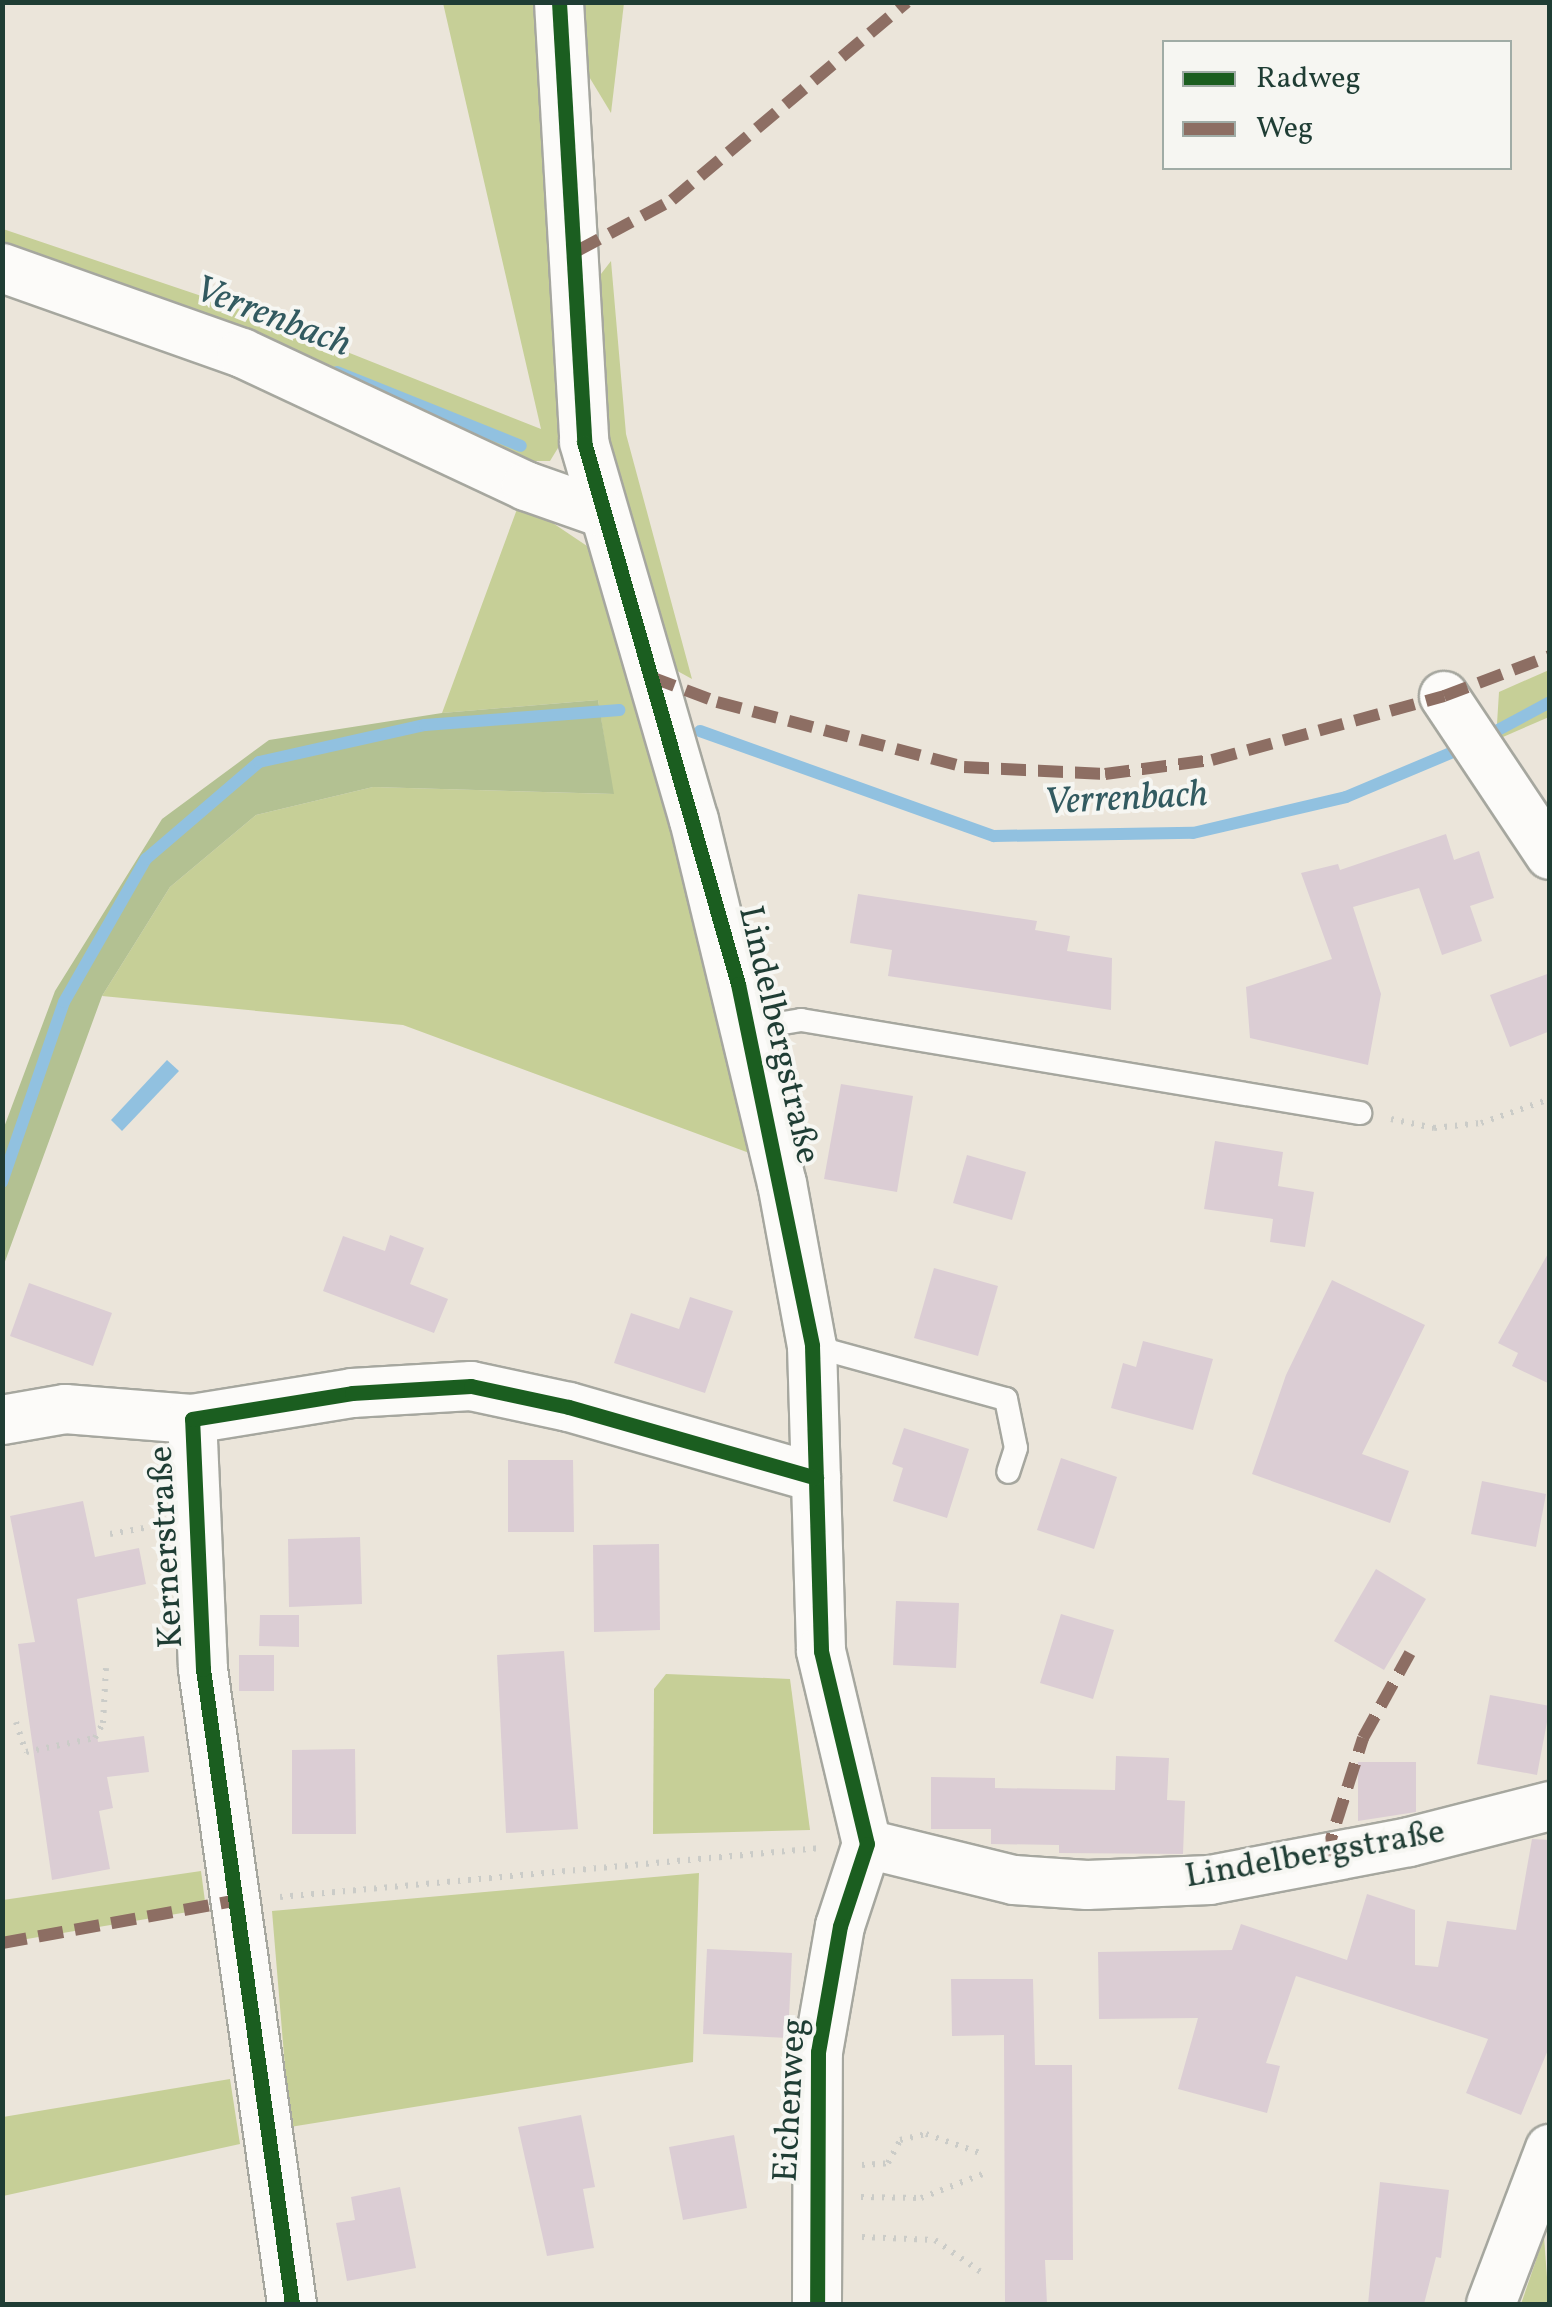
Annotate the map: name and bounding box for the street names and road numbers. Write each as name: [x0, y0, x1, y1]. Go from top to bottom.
street label: Lindelbergstraße: [728, 902, 828, 1168]
street label: Kernerstraße: [141, 1445, 193, 1649]
street label: Lindelbergstraße: [1182, 1811, 1448, 1899]
street label: Eichenweg: [766, 2017, 816, 2183]

